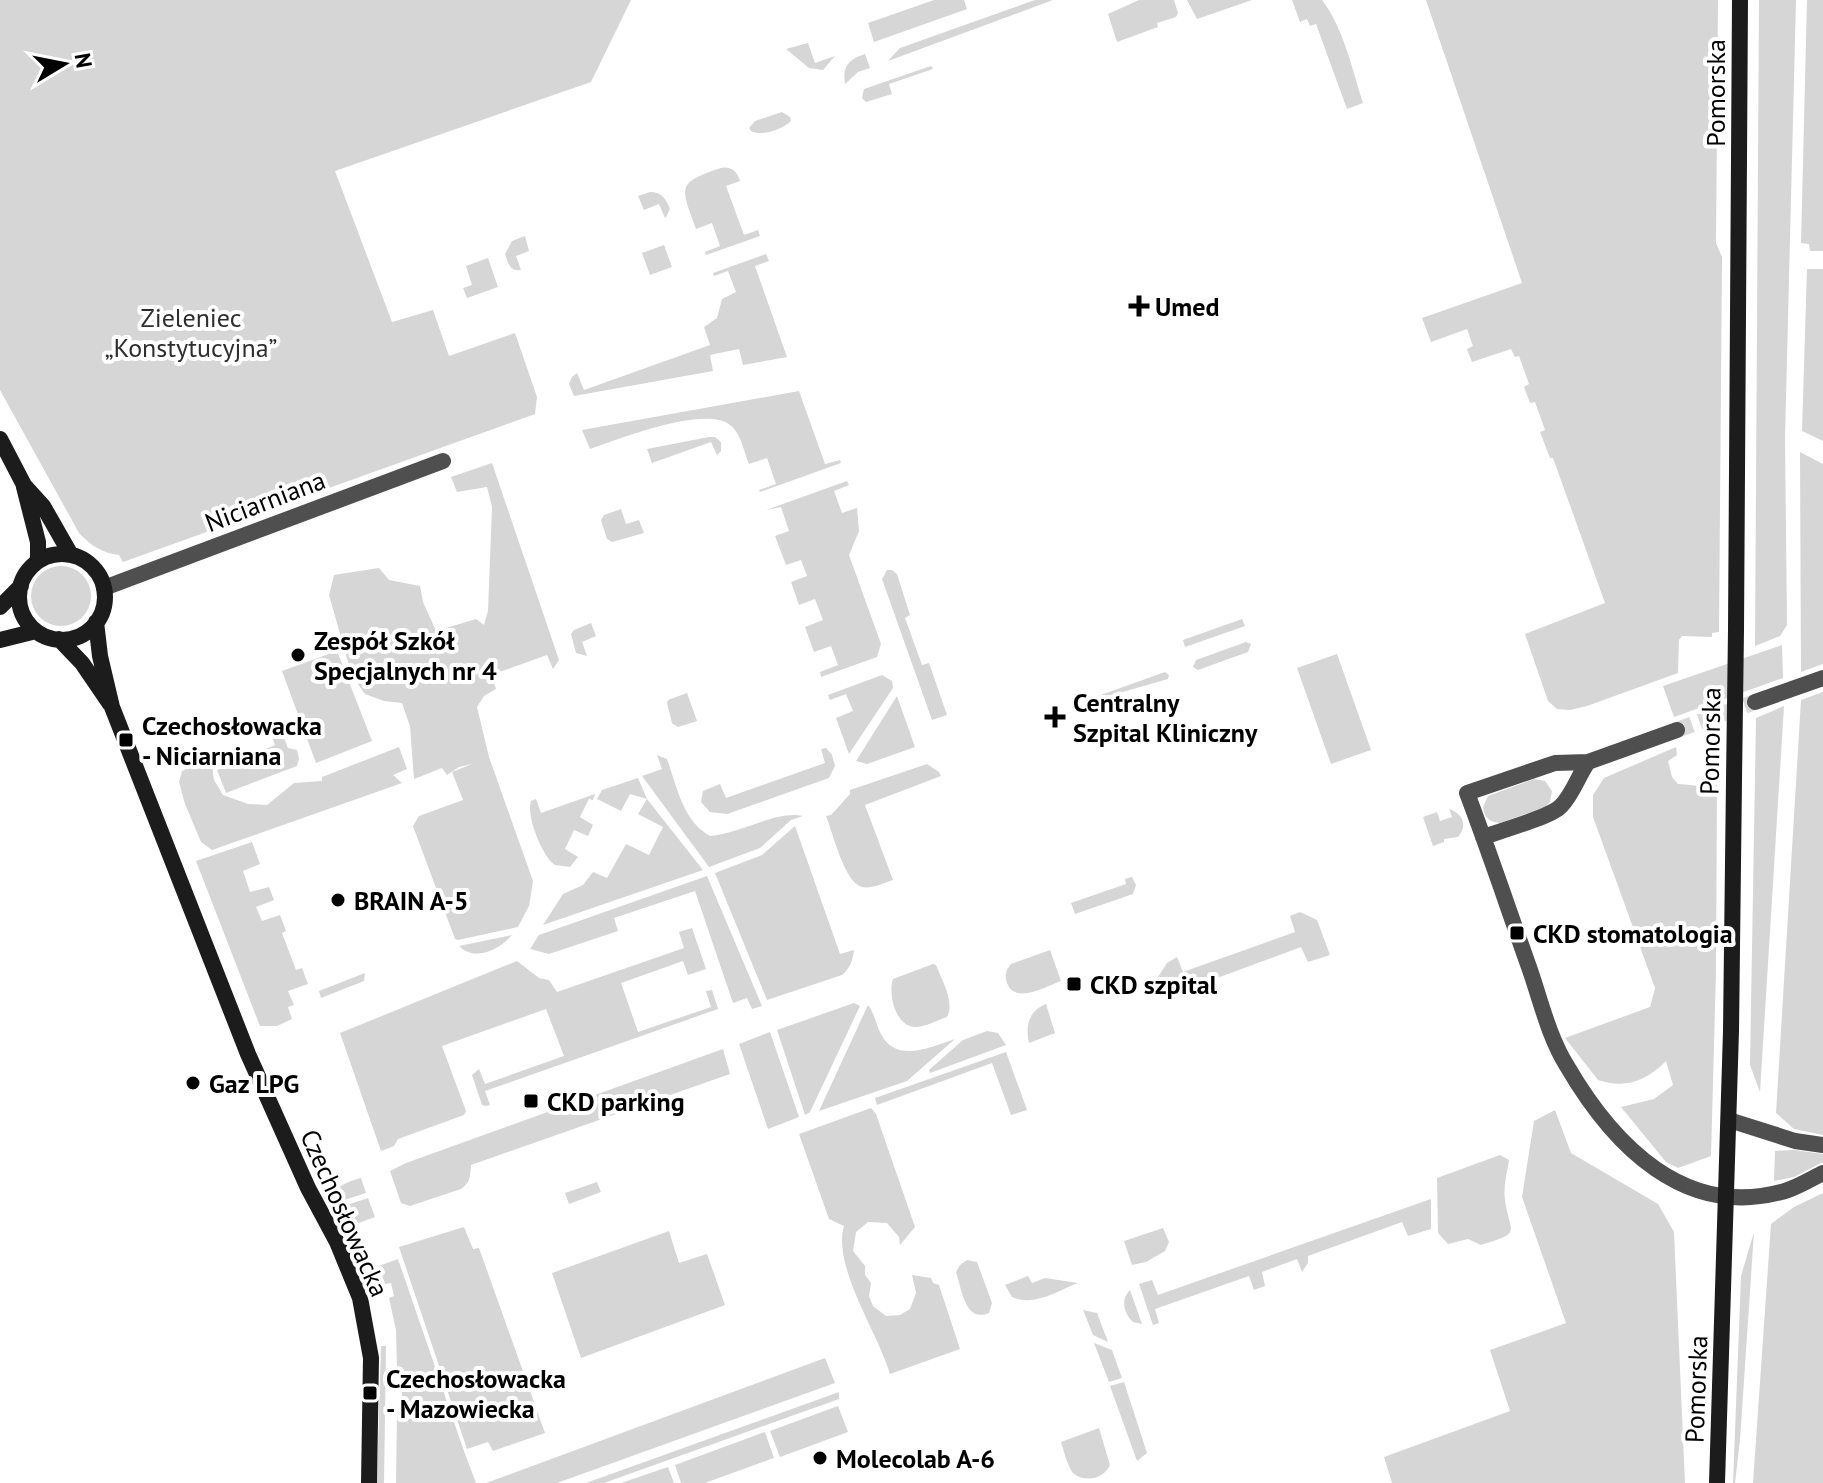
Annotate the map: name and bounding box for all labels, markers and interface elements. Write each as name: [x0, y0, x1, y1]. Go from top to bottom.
north arrow: [24, 24, 104, 104]
street label: Pomorska: [1699, 39, 1732, 147]
text: N: [69, 51, 99, 70]
place label: Umed: [1155, 290, 1219, 323]
marker: Umed: [1130, 297, 1148, 315]
park label: Zieleniec „Konstytucyjna”: [105, 301, 277, 364]
street label: Niciarniana: [200, 463, 330, 539]
place label: Zespół Szkół Specjalnych nr 4: [314, 624, 497, 687]
marker: Zespół Szkół Specjalnych nr 4: [289, 646, 307, 664]
place label: Centralny Szpital Kliniczny: [1073, 686, 1258, 749]
street label: Pomorska: [1693, 687, 1727, 795]
marker: Centralny Szpital Kliniczny: [1044, 706, 1066, 728]
place label: Czechosłowacka - Niciarniana: [142, 709, 322, 772]
marker: Czechosłowacka - Niciarniana: [117, 731, 135, 749]
place label: BRAIN A-5: [354, 884, 469, 917]
marker: BRAIN A-5: [329, 891, 347, 909]
place label: CKD stomatologia: [1533, 917, 1733, 950]
marker: CKD stomatologia: [1508, 924, 1526, 942]
place label: CKD szpital: [1090, 968, 1218, 1001]
marker: CKD szpital: [1065, 975, 1083, 993]
place label: Gaz LPG: [209, 1067, 299, 1100]
marker: Gaz LPG: [184, 1074, 202, 1092]
place label: CKD parking: [547, 1085, 685, 1118]
marker: CKD parking: [522, 1092, 540, 1110]
street label: Czechosłowacka: [293, 1124, 397, 1302]
street label: Pomorska: [1678, 1335, 1714, 1443]
place label: Czechosłowacka - Mazowiecka: [386, 1362, 566, 1425]
marker: Czechosłowacka - Mazowiecka: [361, 1384, 379, 1402]
place label: Molecolab A-6: [836, 1442, 995, 1475]
marker: Molecolab A-6: [811, 1449, 829, 1467]

